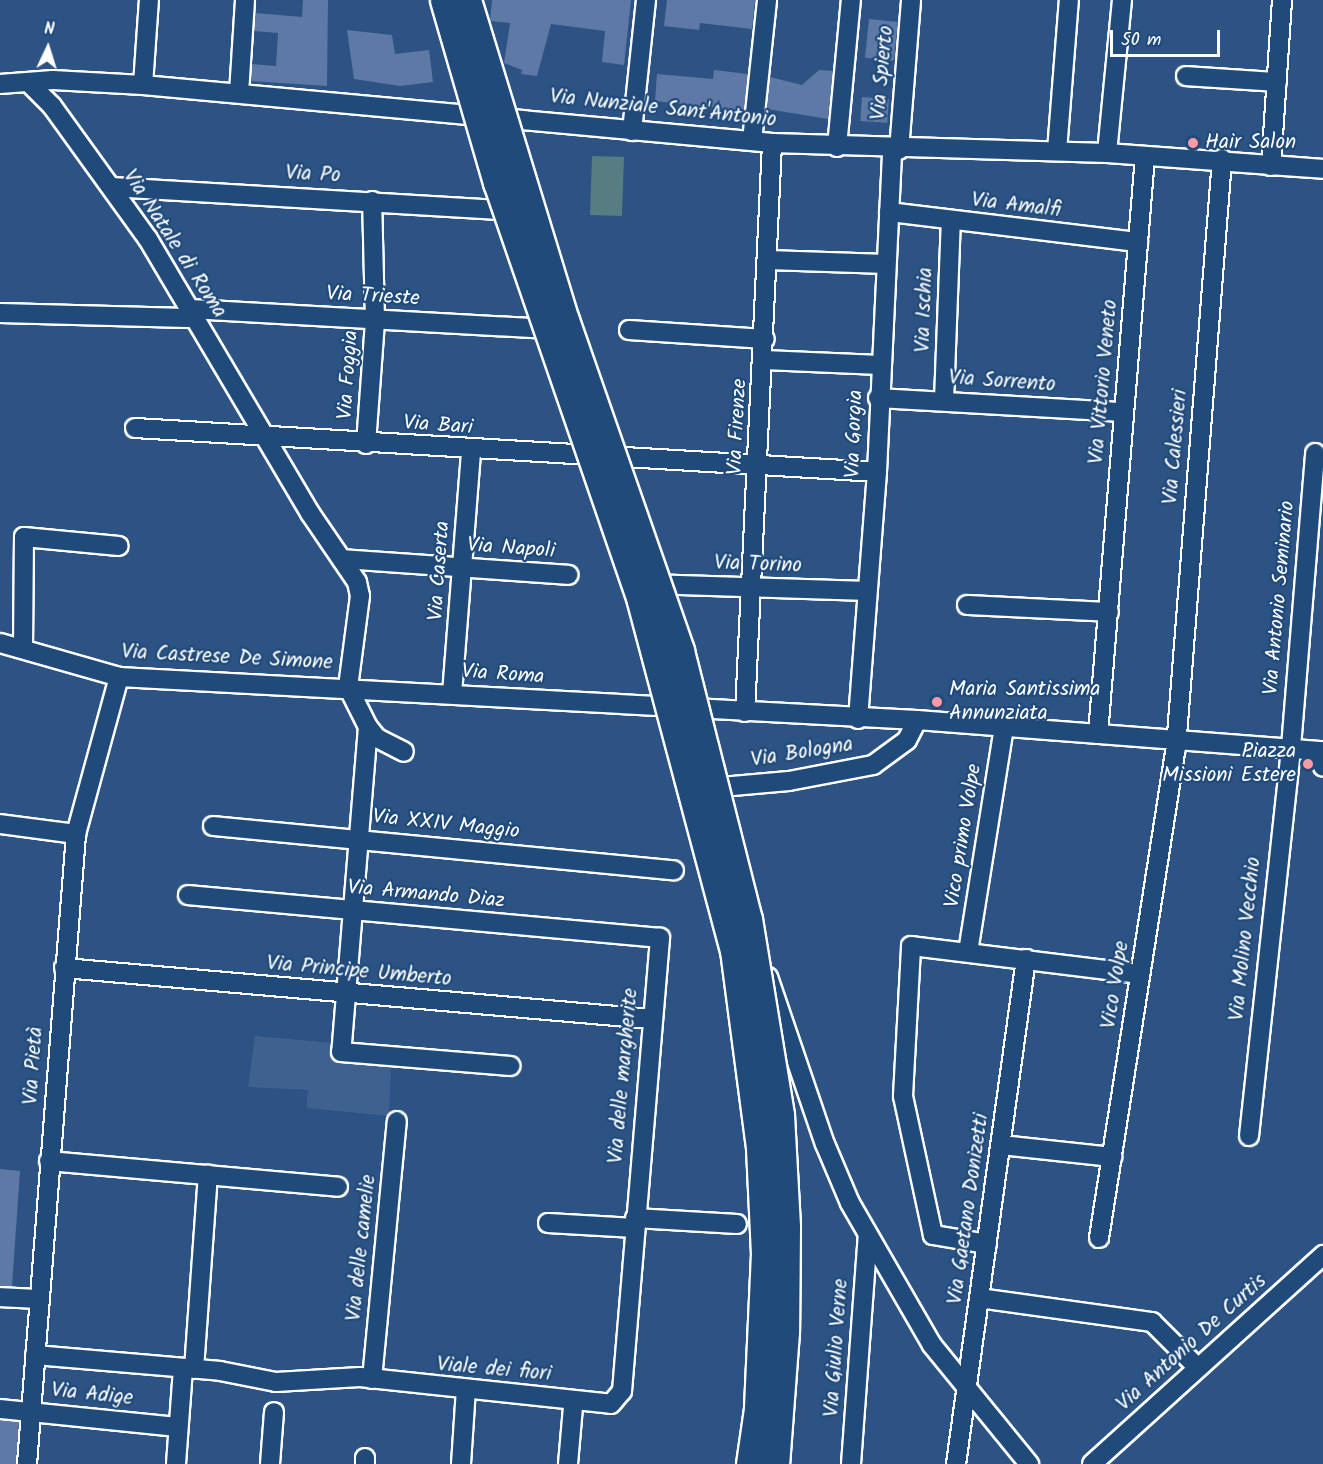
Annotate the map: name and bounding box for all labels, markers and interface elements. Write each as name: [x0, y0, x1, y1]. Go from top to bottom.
text: N: [43, 17, 55, 42]
north arrow: [18, 18, 78, 78]
scale bar: [1113, 18, 1222, 56]
street label: Via Spierto: [866, 25, 900, 121]
text: 50 m: [1121, 26, 1161, 55]
street label: Via Nunziale Sant'Antonio: [548, 85, 778, 133]
place label: Hair Salon: [1205, 130, 1296, 156]
marker: Hair Salon: [1186, 136, 1200, 150]
street label: Via Po: [285, 161, 341, 189]
street label: Via Natale di Roma: [117, 165, 231, 323]
street label: Via Amalfi: [970, 188, 1062, 224]
street label: Via Ischia: [911, 267, 939, 353]
street label: Via Trieste: [326, 282, 420, 312]
street label: Via Vittorio Veneto: [1084, 299, 1124, 465]
street label: Via Foggia: [333, 329, 365, 421]
street label: Via Sorrento: [948, 366, 1056, 398]
street label: Via Firenze: [723, 378, 753, 476]
street label: Via Calessieri: [1158, 388, 1194, 506]
street label: Via Gorgia: [841, 389, 869, 479]
street label: Via Bari: [402, 411, 474, 441]
street label: Via Antonio Seminario: [1259, 500, 1301, 696]
street label: Via Caserta: [424, 520, 456, 622]
street label: Via Napoli: [466, 533, 556, 565]
street label: Via Torino: [714, 551, 802, 579]
street label: Via Castrese De Simone: [121, 640, 333, 676]
street label: Via Roma: [461, 660, 545, 690]
place label: Maria Santissima Annunziata: [949, 677, 1100, 727]
marker: Maria Santissima Annunziata: [930, 695, 944, 709]
street label: Via Bologna: [749, 732, 855, 774]
place label: Piazza Missioni Estere: [1162, 739, 1296, 789]
marker: Piazza Missioni Estere: [1301, 757, 1315, 771]
street label: Vico primo Volpe: [940, 762, 988, 910]
street label: Via XXIV Maggio: [371, 805, 521, 845]
street label: Via Molino Vecchio: [1225, 856, 1267, 1022]
street label: Via Armando Diaz: [346, 876, 506, 914]
street label: Vico Volpe: [1097, 939, 1135, 1031]
street label: Via Principe Umberto: [265, 951, 453, 993]
street label: Via delle margherite: [604, 987, 644, 1165]
street label: Via Pietà: [19, 1026, 49, 1106]
street label: Via Gaetano Donizetti: [943, 1112, 995, 1306]
street label: Via delle camelie: [342, 1173, 382, 1323]
street label: Via Antonio De Curtis: [1112, 1269, 1272, 1417]
street label: Via Giulio Verne: [820, 1278, 854, 1418]
street label: Viale dei fiori: [436, 1352, 552, 1388]
street label: Via Adige: [50, 1378, 134, 1412]

